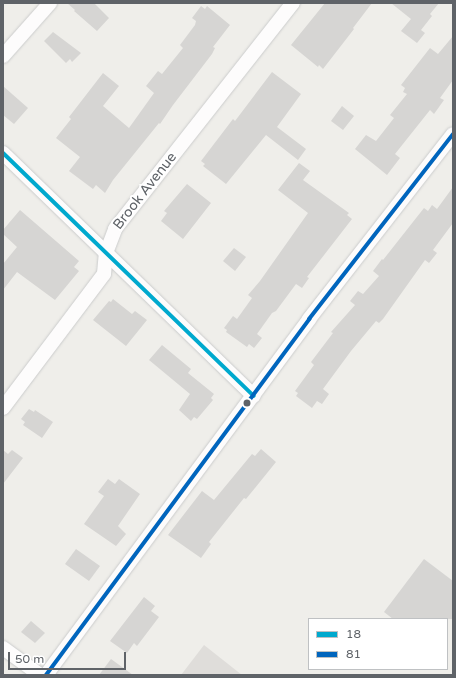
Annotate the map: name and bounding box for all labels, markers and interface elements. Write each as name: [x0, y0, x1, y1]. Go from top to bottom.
street label: Brook Avenue: [110, 149, 180, 233]
unlabelled marker: [242, 398, 252, 408]
legend: [308, 618, 448, 670]
text: 18: [346, 627, 361, 641]
scale bar: [10, 644, 128, 670]
text: 81: [346, 647, 361, 661]
text: 50 m: [15, 652, 44, 666]

